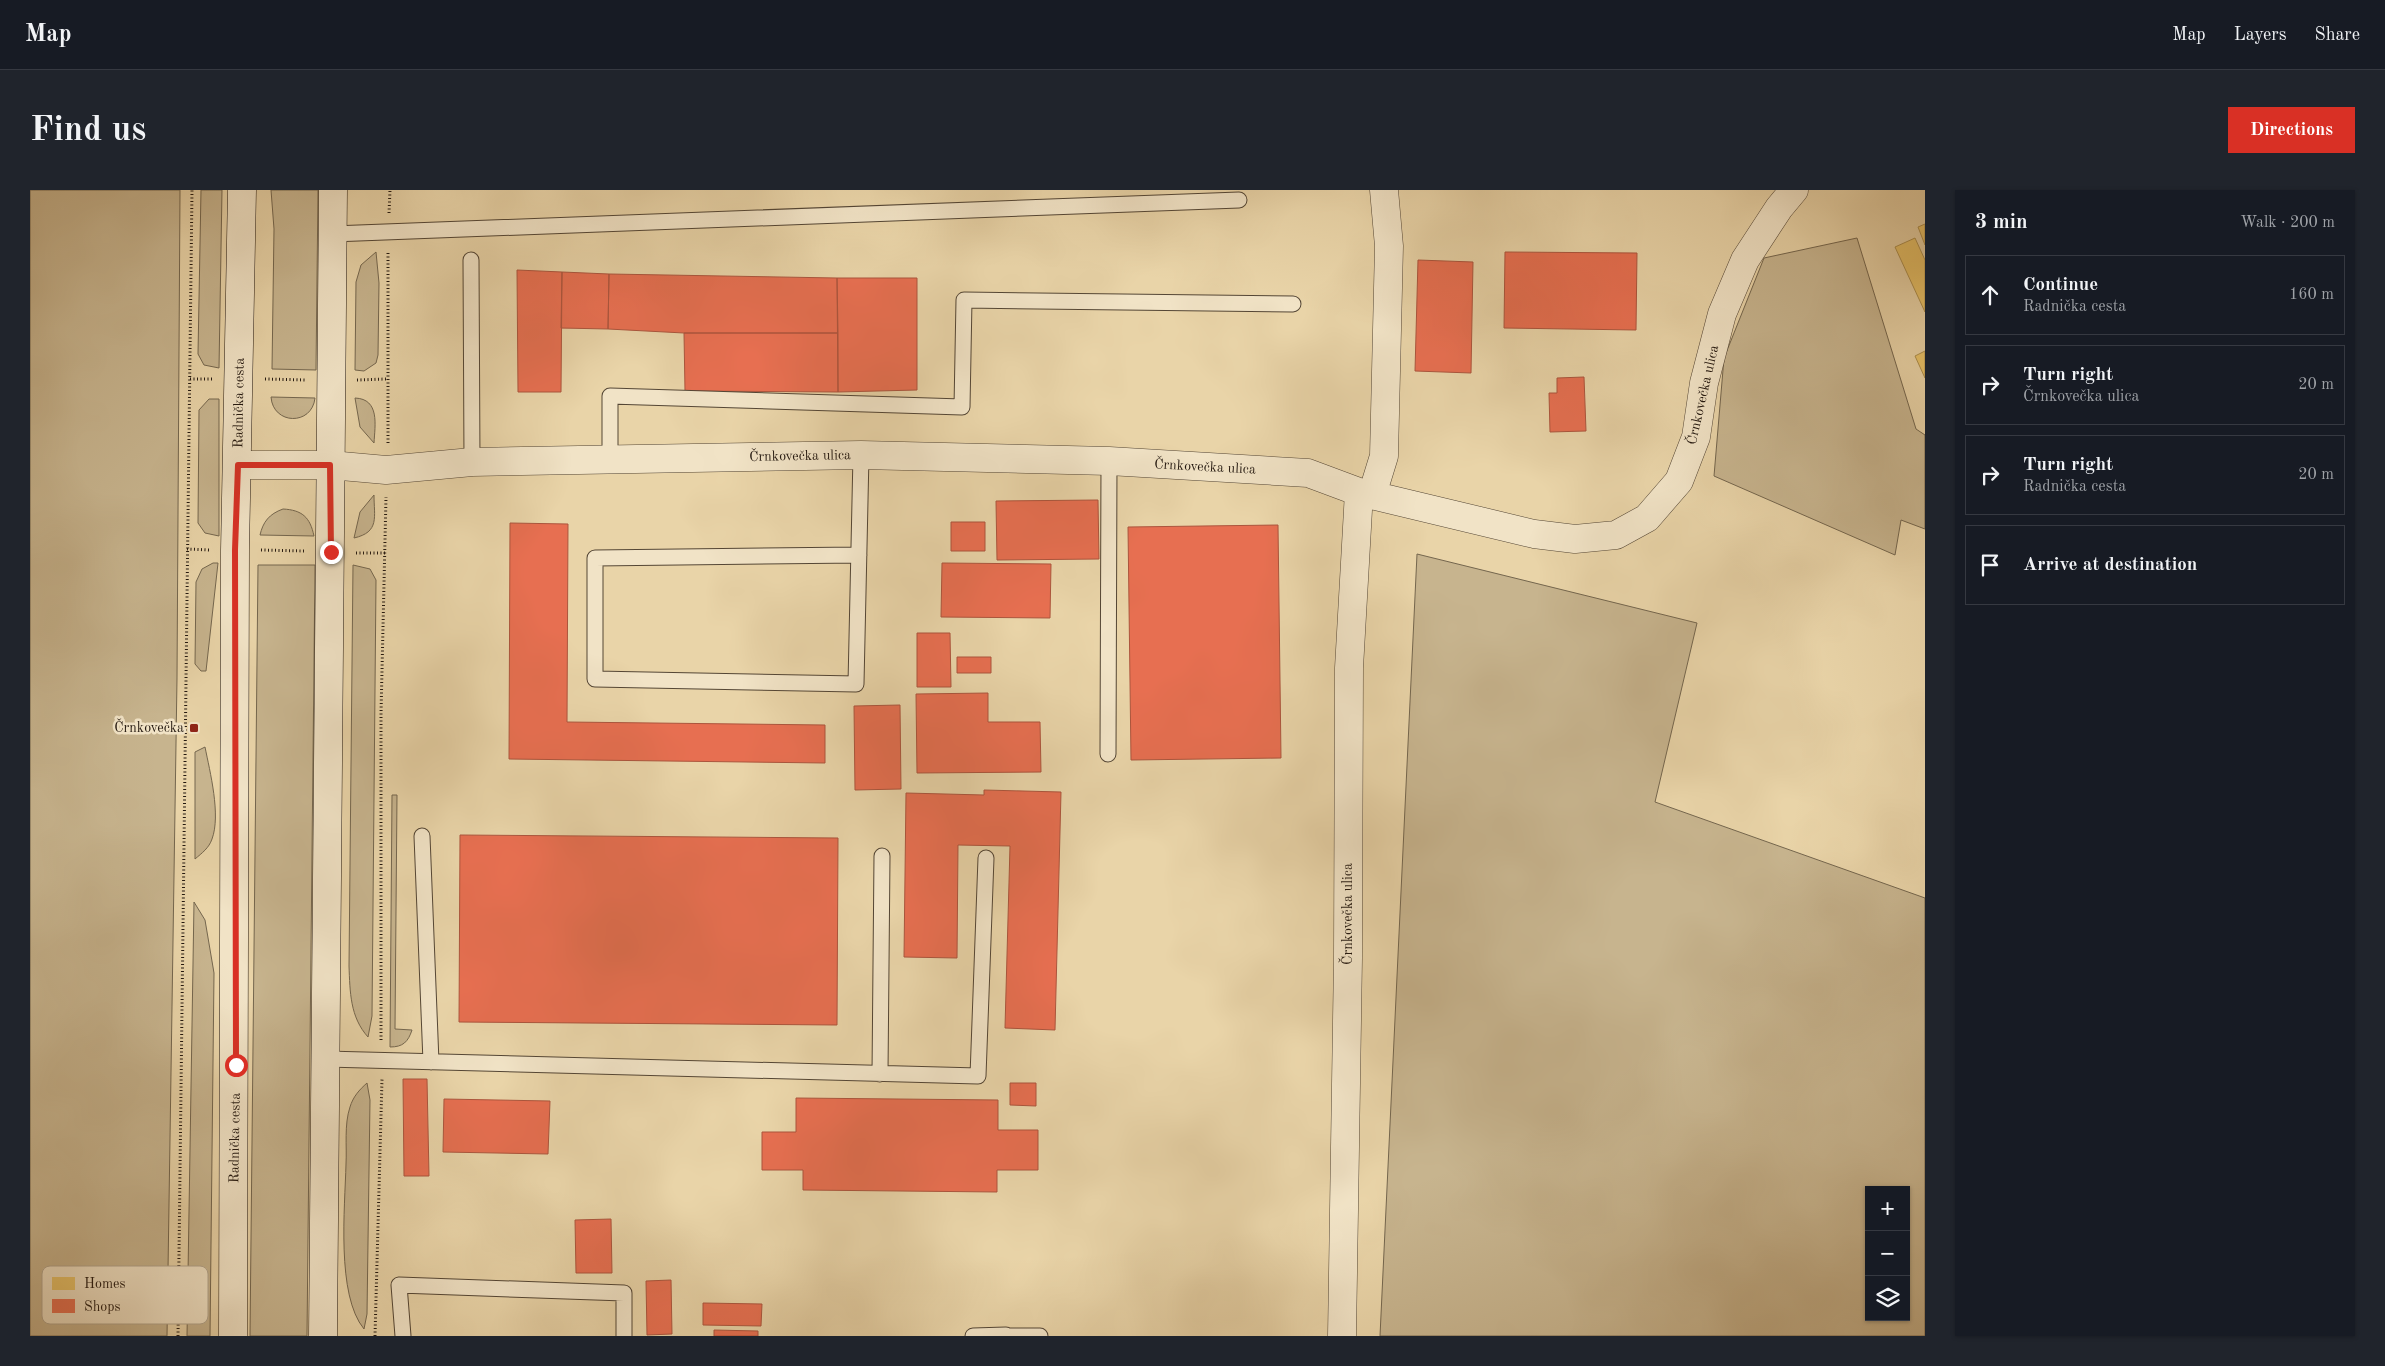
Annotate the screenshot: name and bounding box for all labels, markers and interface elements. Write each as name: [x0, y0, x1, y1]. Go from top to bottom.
text: Map: [25, 23, 72, 47]
text: Map: [2172, 26, 2206, 44]
text: Layers: [2234, 26, 2286, 44]
text: Share: [2314, 26, 2360, 44]
button: Directions: [2228, 107, 2355, 153]
text: Find us: [30, 113, 146, 148]
text: 3 min: [1975, 212, 2028, 233]
text: Walk · 200 m: [2240, 215, 2335, 231]
text: Continue: [2023, 276, 2098, 295]
icon: ahead: [1976, 281, 2004, 309]
text: 160 m: [2289, 287, 2334, 303]
text: Radnička cesta: [2023, 299, 2126, 315]
street label: Črnkovečka ulica: [1682, 343, 1721, 446]
street label: Radnička cesta: [231, 358, 247, 448]
text: Turn right: [2023, 366, 2113, 385]
icon: right: [1976, 371, 2004, 399]
text: 20 m: [2298, 377, 2334, 393]
text: Črnkovečka ulica: [2023, 389, 2139, 405]
street label: Črnkovečka ulica: [749, 445, 851, 464]
street label: Črnkovečka ulica: [1154, 454, 1256, 477]
text: Turn right: [2023, 456, 2113, 475]
icon: right: [1976, 461, 2004, 489]
text: 20 m: [2298, 467, 2334, 483]
text: Radnička cesta: [2023, 479, 2126, 495]
route end: [320, 541, 343, 564]
icon: arrive: [1976, 551, 2004, 579]
text: Arrive at destination: [2023, 556, 2197, 575]
place label: Črnkovečka: [114, 718, 184, 735]
marker: Črnkovečka: [188, 722, 200, 734]
street label: Črnkovečka ulica: [1338, 863, 1355, 965]
route start: [225, 1054, 248, 1077]
street label: Radnička cesta: [227, 1093, 243, 1183]
map controls: [1865, 1186, 1910, 1321]
button: +: [1865, 1186, 1910, 1231]
button: −: [1865, 1231, 1910, 1276]
legend: [42, 1266, 208, 1324]
button: layers: [1865, 1276, 1910, 1321]
text: Homes: [84, 1277, 126, 1291]
text: Shops: [84, 1300, 121, 1314]

